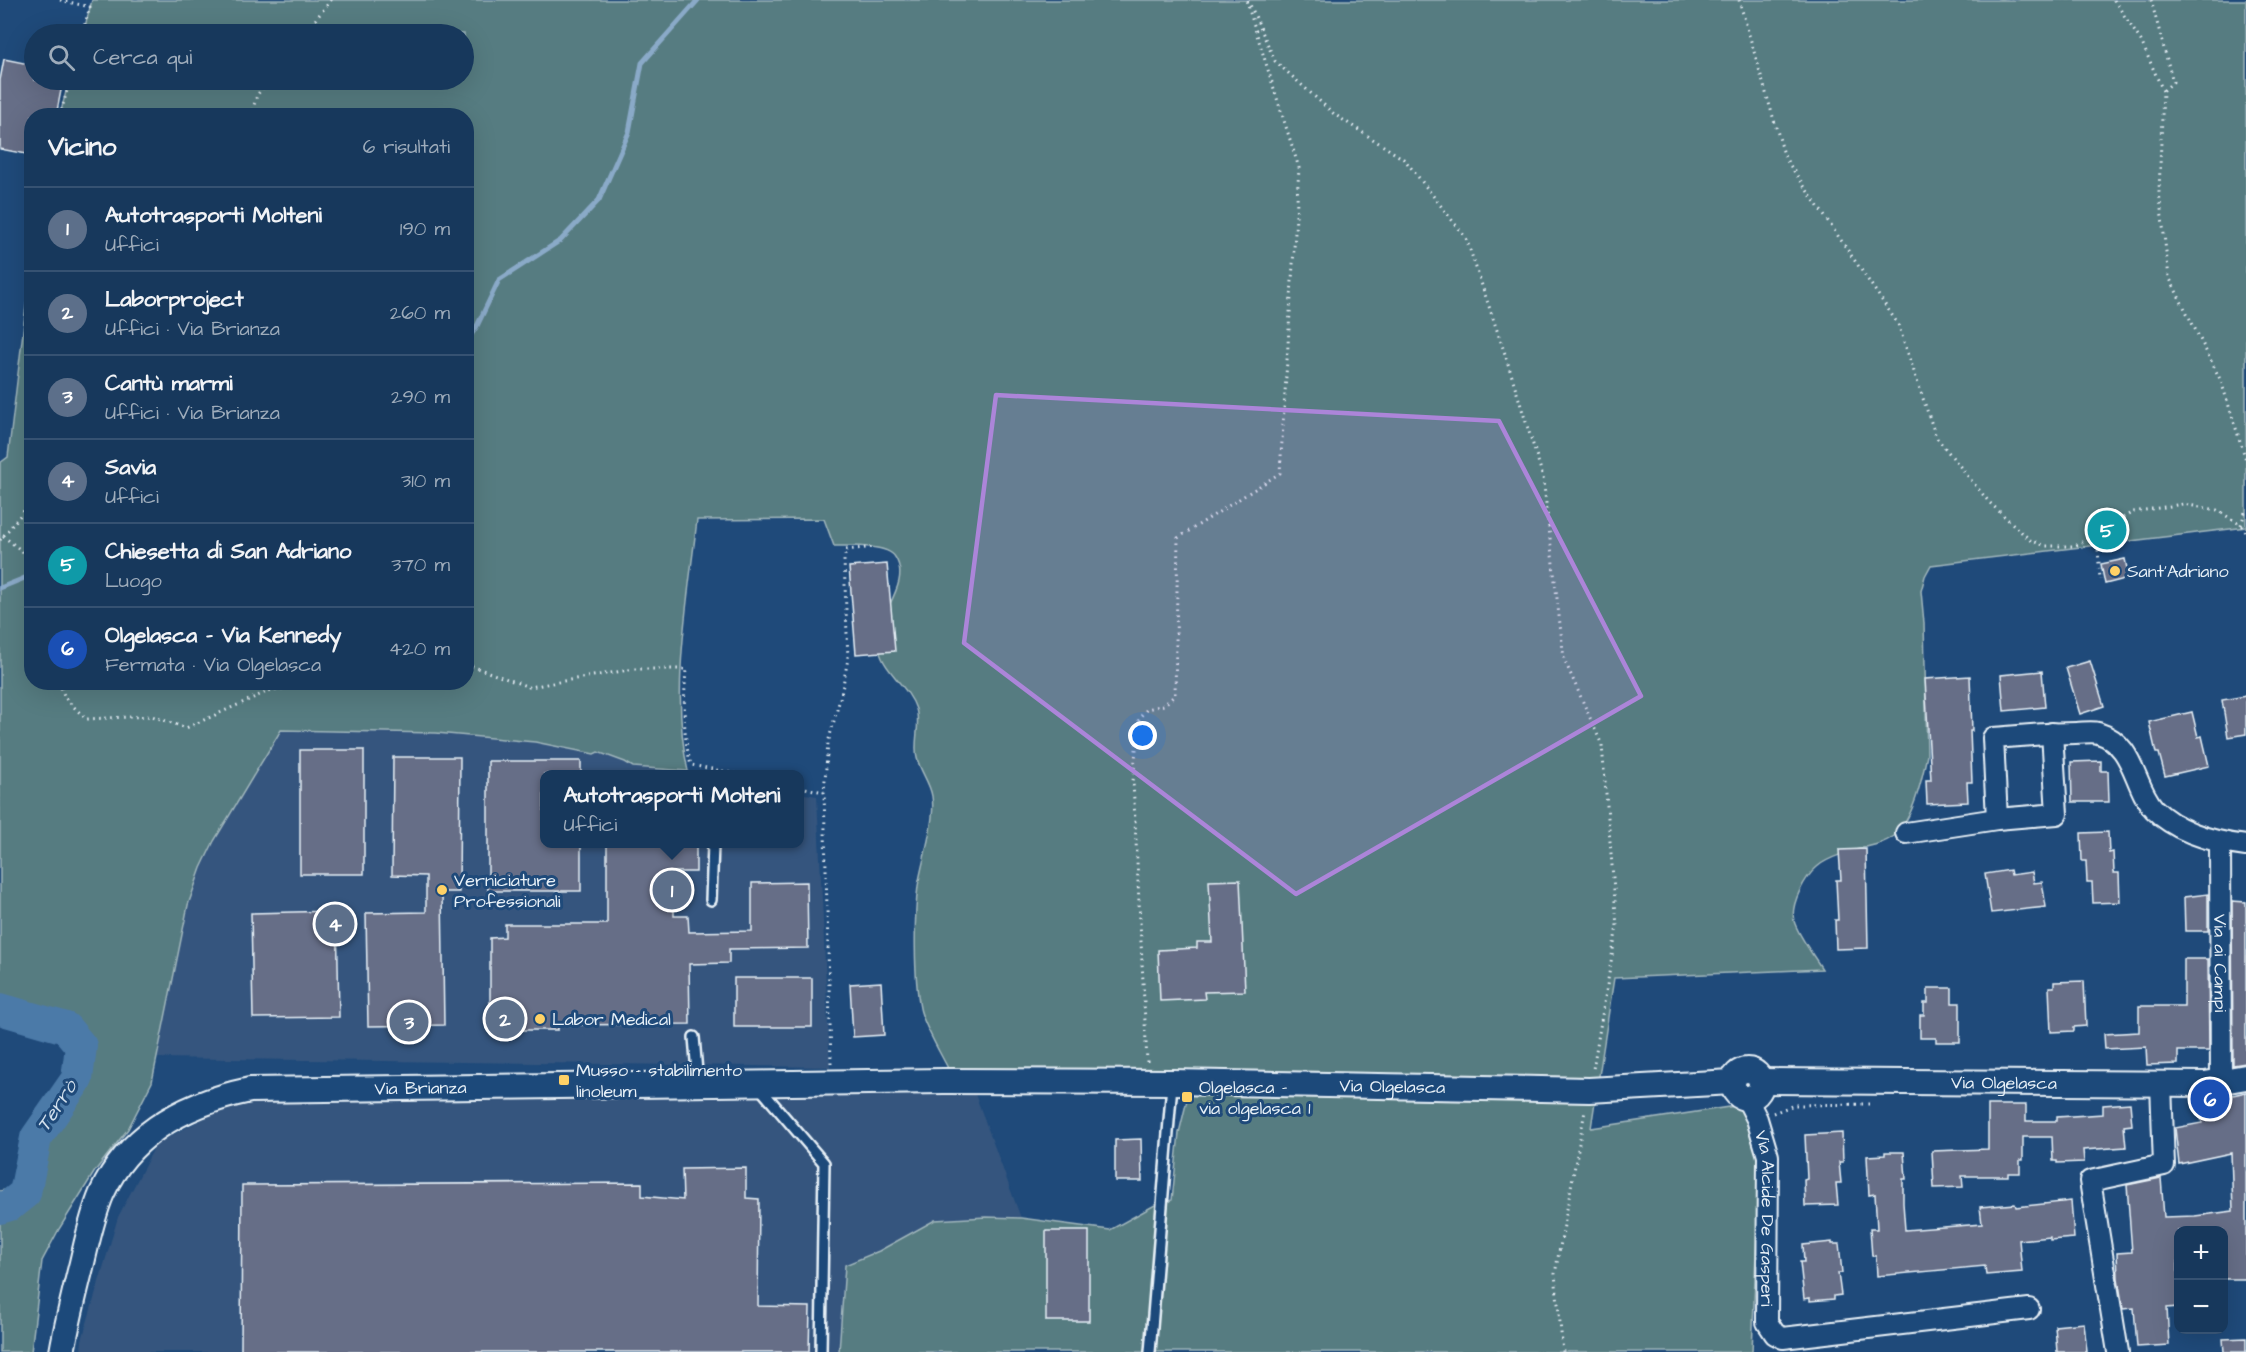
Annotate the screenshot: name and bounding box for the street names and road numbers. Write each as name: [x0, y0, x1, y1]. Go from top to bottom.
street label: Via ai Campi: [2208, 914, 2233, 1012]
street label: Via Olgelasca: [1951, 1070, 2057, 1096]
street label: Via Olgelasca: [1339, 1073, 1446, 1100]
street label: Via Brianza: [374, 1075, 467, 1101]
street label: Via Alcide De Gasperi: [1748, 1127, 1781, 1307]

